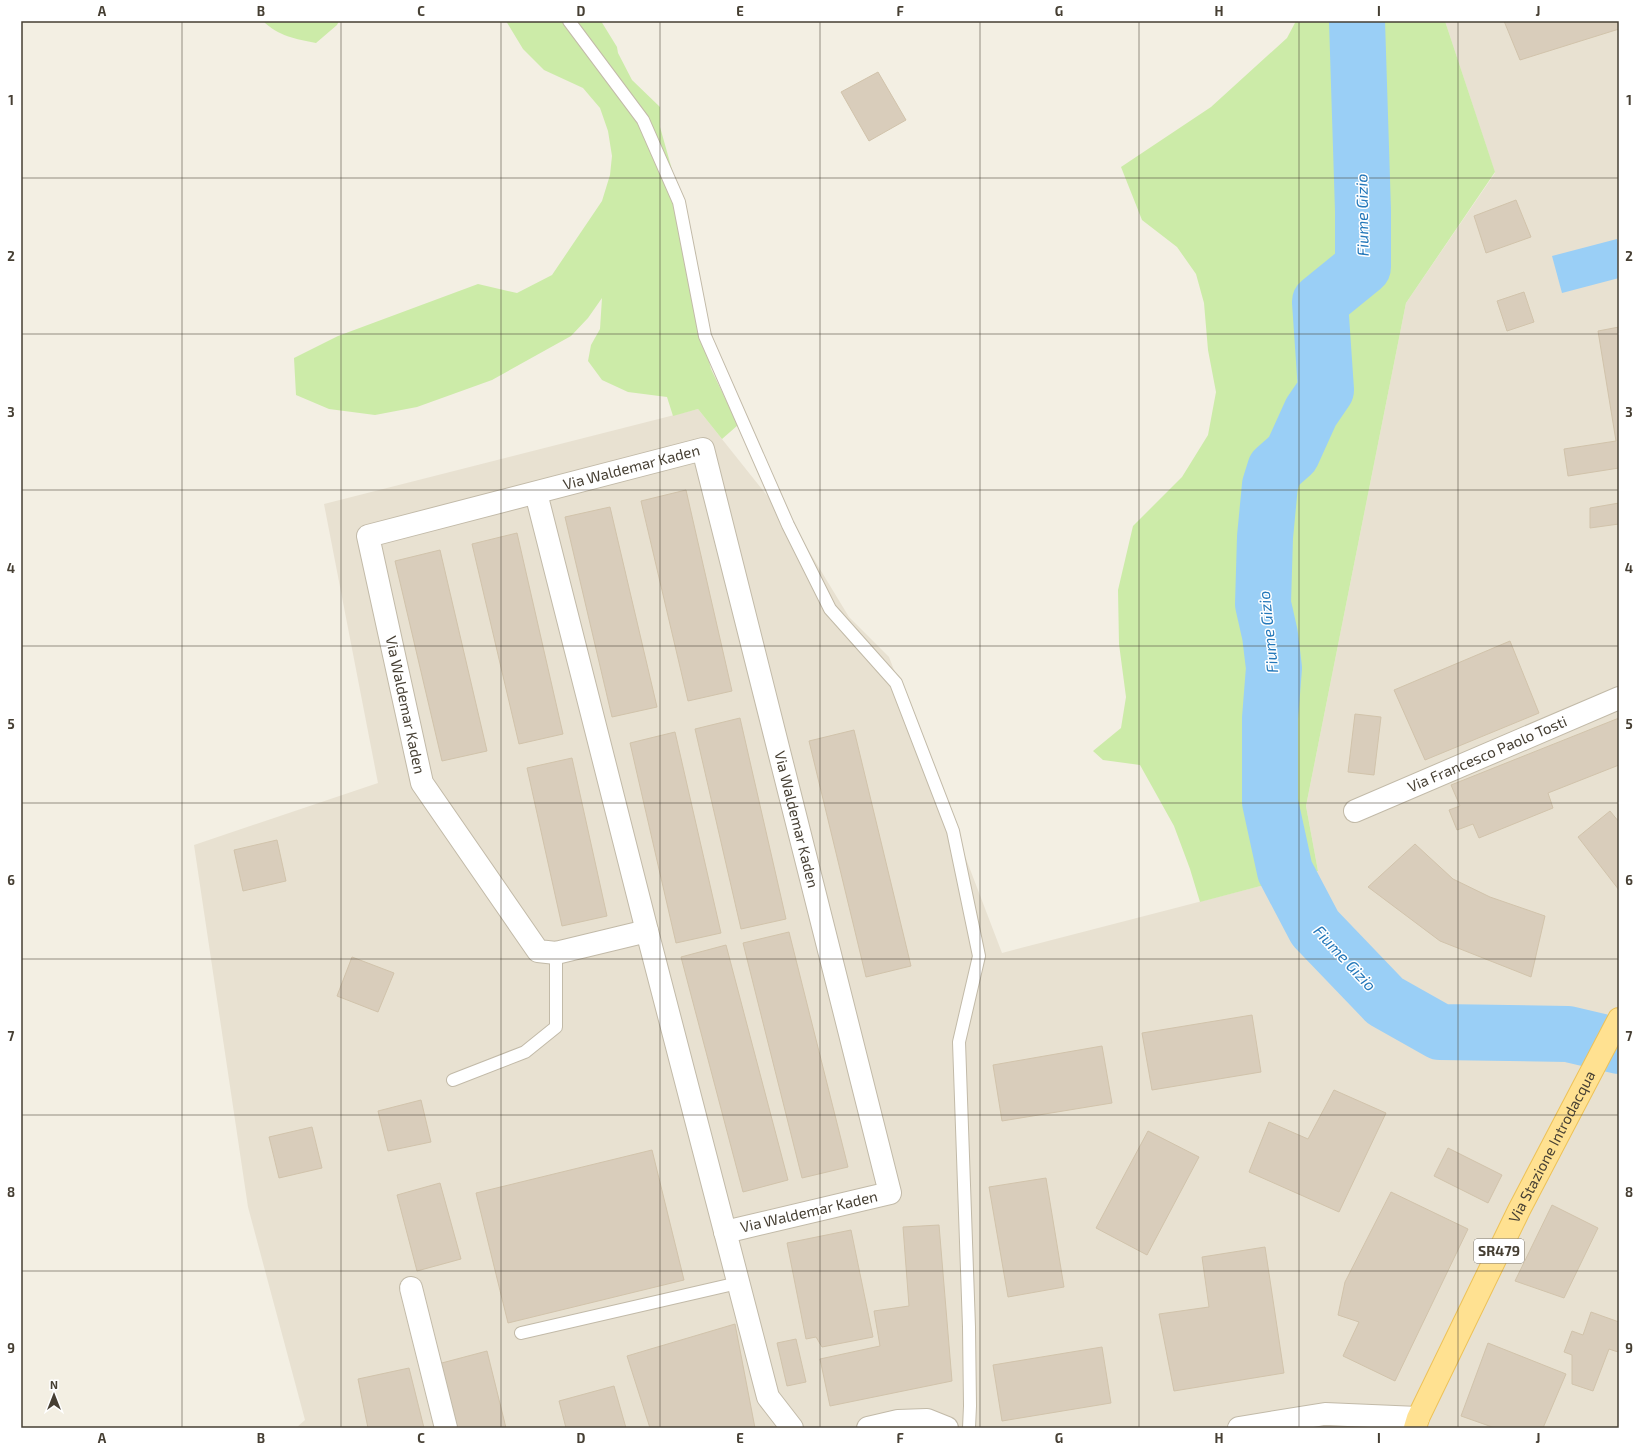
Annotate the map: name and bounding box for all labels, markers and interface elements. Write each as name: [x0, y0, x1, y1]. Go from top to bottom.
text: A: [98, 3, 107, 19]
text: B: [257, 3, 265, 19]
text: C: [417, 3, 425, 19]
text: D: [577, 3, 586, 19]
text: E: [736, 3, 744, 19]
text: F: [896, 3, 904, 19]
text: G: [1055, 3, 1063, 19]
text: H: [1215, 3, 1224, 19]
text: I: [1377, 3, 1381, 19]
text: J: [1536, 3, 1540, 19]
text: 1: [8, 92, 14, 108]
text: 1: [1626, 92, 1632, 108]
water label: Fiume Gizio: [1351, 174, 1372, 256]
text: 2: [7, 248, 15, 264]
text: 2: [1625, 248, 1633, 264]
text: 3: [7, 404, 15, 420]
text: 3: [1625, 404, 1633, 420]
street label: Via Waldemar Kaden: [561, 440, 702, 493]
text: 4: [7, 560, 15, 576]
text: 4: [1625, 560, 1633, 576]
water label: Fiume Gizio: [1254, 590, 1281, 674]
street label: Via Waldemar Kaden: [383, 634, 429, 775]
street label: Via Francesco Paolo Tosti: [1405, 711, 1569, 795]
text: 5: [7, 716, 15, 732]
text: 5: [1625, 716, 1633, 732]
street label: Via Waldemar Kaden: [771, 749, 823, 890]
text: 6: [7, 872, 15, 888]
text: 6: [1625, 872, 1633, 888]
water label: Fiume Gizio: [1310, 921, 1380, 994]
text: 7: [8, 1028, 15, 1044]
text: 7: [1626, 1028, 1633, 1044]
street label: Via Stazione Introdacqua: [1504, 1067, 1598, 1225]
text: 8: [7, 1184, 15, 1200]
text: 8: [1625, 1184, 1633, 1200]
street label: Via Waldemar Kaden: [738, 1186, 879, 1236]
road number: SR479: [1474, 1239, 1524, 1263]
text: 9: [7, 1340, 15, 1356]
text: 9: [1625, 1340, 1633, 1356]
north arrow: [34, 1375, 74, 1415]
text: N: [50, 1378, 58, 1391]
text: A: [98, 1430, 107, 1446]
text: B: [257, 1430, 265, 1446]
text: C: [417, 1430, 425, 1446]
text: D: [577, 1430, 586, 1446]
text: E: [736, 1430, 744, 1446]
text: F: [896, 1430, 904, 1446]
text: G: [1055, 1430, 1063, 1446]
text: H: [1215, 1430, 1224, 1446]
text: I: [1377, 1430, 1381, 1446]
text: J: [1536, 1430, 1540, 1446]

